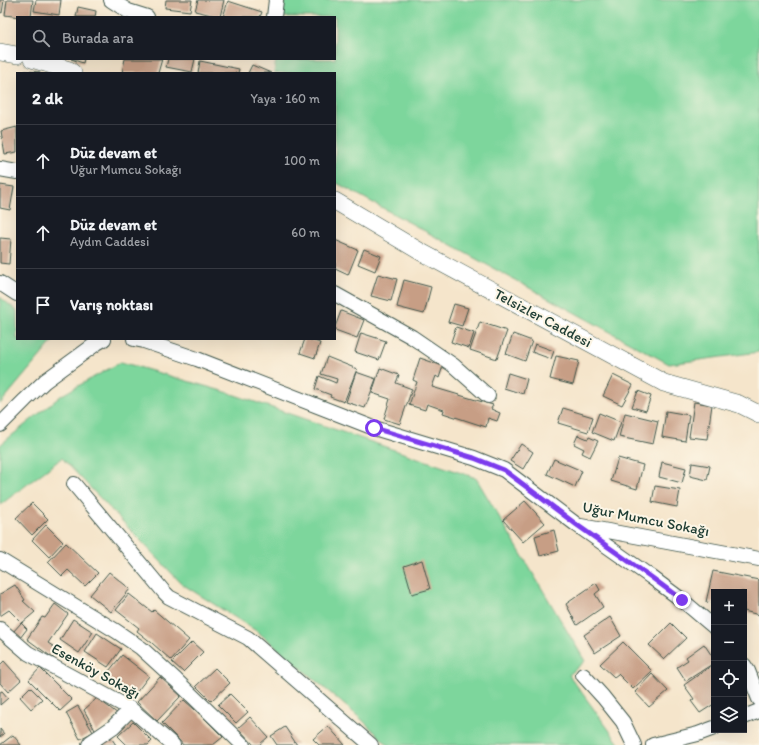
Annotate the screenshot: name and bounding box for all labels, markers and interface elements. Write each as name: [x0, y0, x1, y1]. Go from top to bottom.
search box: [16, 16, 336, 60]
icon: search: [30, 27, 52, 49]
text: Burada ara: [62, 29, 134, 47]
text: 2 dk: [32, 88, 63, 108]
text: Yaya · 160 m: [251, 91, 320, 106]
text: Düz devam et: [70, 144, 157, 162]
icon: ahead: [32, 150, 54, 172]
text: 100 m: [284, 153, 320, 168]
text: Uğur Mumcu Sokağı: [70, 162, 182, 177]
text: Düz devam et: [70, 216, 157, 234]
icon: ahead: [32, 222, 54, 244]
text: 60 m: [291, 225, 320, 240]
text: Aydın Caddesi: [70, 234, 149, 249]
street label: Telsizler Caddesi: [491, 285, 595, 351]
icon: arrive: [32, 294, 54, 316]
text: Varış noktası: [70, 296, 153, 314]
route start: [365, 419, 383, 437]
street label: Uğur Mumcu Sokağı: [581, 498, 711, 540]
map controls: [711, 589, 747, 733]
button: +: [711, 589, 747, 625]
route end: [673, 591, 691, 609]
button: −: [711, 625, 747, 661]
street label: Esenköy Sokağı: [49, 639, 143, 703]
button: locate: [711, 661, 747, 697]
button: layers: [711, 697, 747, 733]

